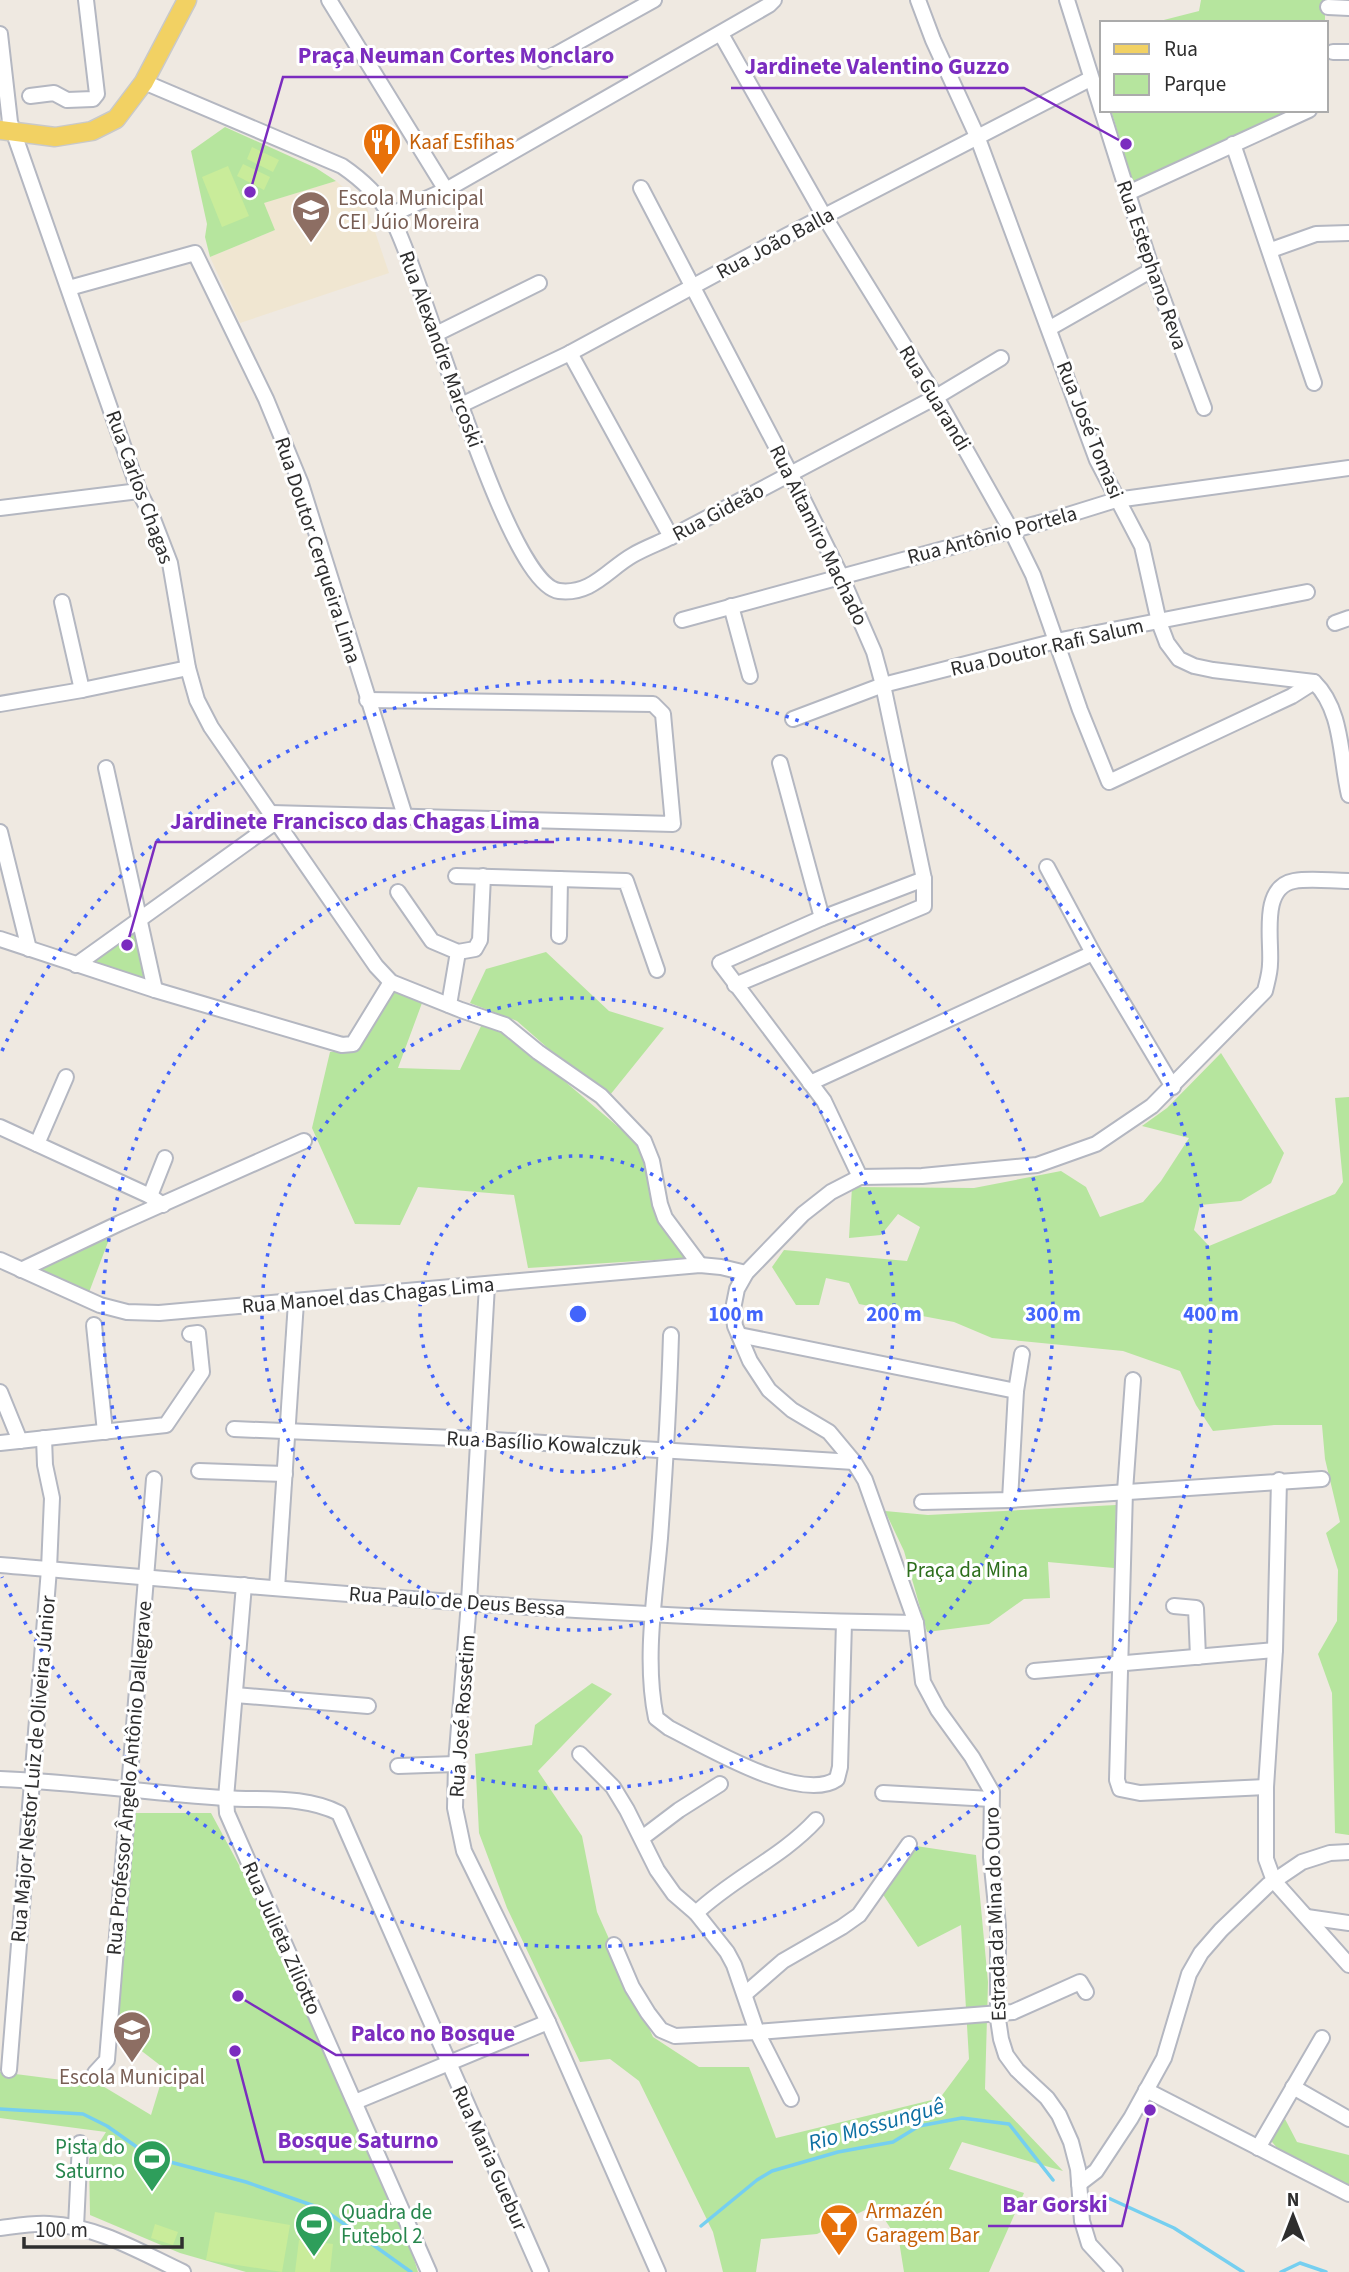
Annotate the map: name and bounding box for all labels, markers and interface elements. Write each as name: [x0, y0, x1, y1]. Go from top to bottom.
legend: [1100, 21, 1328, 112]
callout: Praça Neuman Cortes Monclaro: [283, 33, 628, 77]
text: Rua: [1164, 34, 1198, 64]
text: Praça Neuman Cortes Monclaro: [298, 39, 614, 72]
callout: Jardinete Valentino Guzzo: [731, 44, 1024, 88]
text: Jardinete Valentino Guzzo: [745, 50, 1009, 83]
text: Parque: [1164, 69, 1226, 99]
restaurant icon: Kaaf Esfihas: [361, 121, 403, 176]
place label: Kaaf Esfihas: [409, 127, 515, 157]
street label: Rua Estephano Reva: [1109, 176, 1195, 354]
place label: Escola Municipal CEI Júio Moreira: [338, 183, 484, 237]
school or university icon: Escola Municipal CEI Júio Moreira: [290, 189, 332, 244]
street label: Rua João Balla: [711, 199, 839, 287]
street label: Rua Alexandre Marcoski: [391, 246, 491, 452]
street label: Rua Guarandi: [892, 339, 978, 457]
street label: Rua José Tomasi: [1049, 357, 1131, 503]
street label: Rua Carlos Chagas: [98, 406, 182, 568]
street label: Rua Doutor Cerqueira Lima: [267, 433, 369, 667]
street label: Rua Altamiro Machado: [762, 440, 876, 630]
street label: Rua Gideão: [667, 475, 769, 549]
street label: Rua Antônio Portela: [904, 498, 1080, 572]
street label: Rua Doutor Rafi Salum: [947, 610, 1147, 684]
callout: Jardinete Francisco das Chagas Lima: [156, 798, 554, 842]
text: Jardinete Francisco das Chagas Lima: [170, 805, 540, 838]
street label: Rua Manoel das Chagas Lima: [241, 1269, 495, 1321]
text: 100 m: [708, 1299, 764, 1329]
text: 200 m: [866, 1299, 922, 1329]
text: 300 m: [1025, 1299, 1081, 1329]
text: 400 m: [1183, 1299, 1239, 1329]
centre of rings: [566, 1302, 590, 1326]
street label: Rua Basílio Kowalczuk: [446, 1423, 643, 1463]
park label: Praça da Mina: [906, 1555, 1028, 1585]
street label: Rua Paulo de Deus Bessa: [348, 1578, 566, 1624]
street label: Rua Major Nestor Luiz de Oliveira Júnior: [3, 1594, 63, 1944]
street label: Rua Professor Ângelo Antônio Dallegrave: [99, 1600, 159, 1956]
street label: Rua José Rossetim: [441, 1633, 483, 1799]
street label: Estrada da Mina do Ouro: [976, 1806, 1014, 2022]
street label: Rua Julieta Ziliotto: [235, 1857, 329, 2019]
school or university icon: Escola Municipal: [111, 2009, 153, 2064]
callout: Palco no Bosque: [336, 2011, 529, 2055]
text: Palco no Bosque: [351, 2017, 515, 2050]
place label: Escola Municipal: [59, 2062, 205, 2092]
street label: Rua Maria Guebur: [444, 2080, 536, 2236]
water label: Rio Mossunguê: [804, 2089, 948, 2160]
callout: Bosque Saturno: [264, 2118, 453, 2162]
text: Bosque Saturno: [278, 2124, 438, 2157]
place label: Pista do Saturno: [55, 2132, 125, 2186]
sports icon: Pista do Saturno: [131, 2138, 173, 2193]
north arrow: [1258, 2181, 1328, 2251]
callout: Bar Gorski: [988, 2182, 1122, 2226]
text: N: [1287, 2187, 1299, 2214]
text: Bar Gorski: [1002, 2188, 1108, 2221]
place label: Armazén Garagem Bar: [866, 2196, 980, 2250]
place label: Quadra de Futebol 2: [341, 2197, 432, 2251]
bar icon: Armazén Garagem Bar: [818, 2202, 860, 2257]
sports icon: Quadra de Futebol 2: [293, 2203, 335, 2258]
scale bar: [24, 2206, 182, 2250]
text: 100 m: [35, 2215, 88, 2245]

